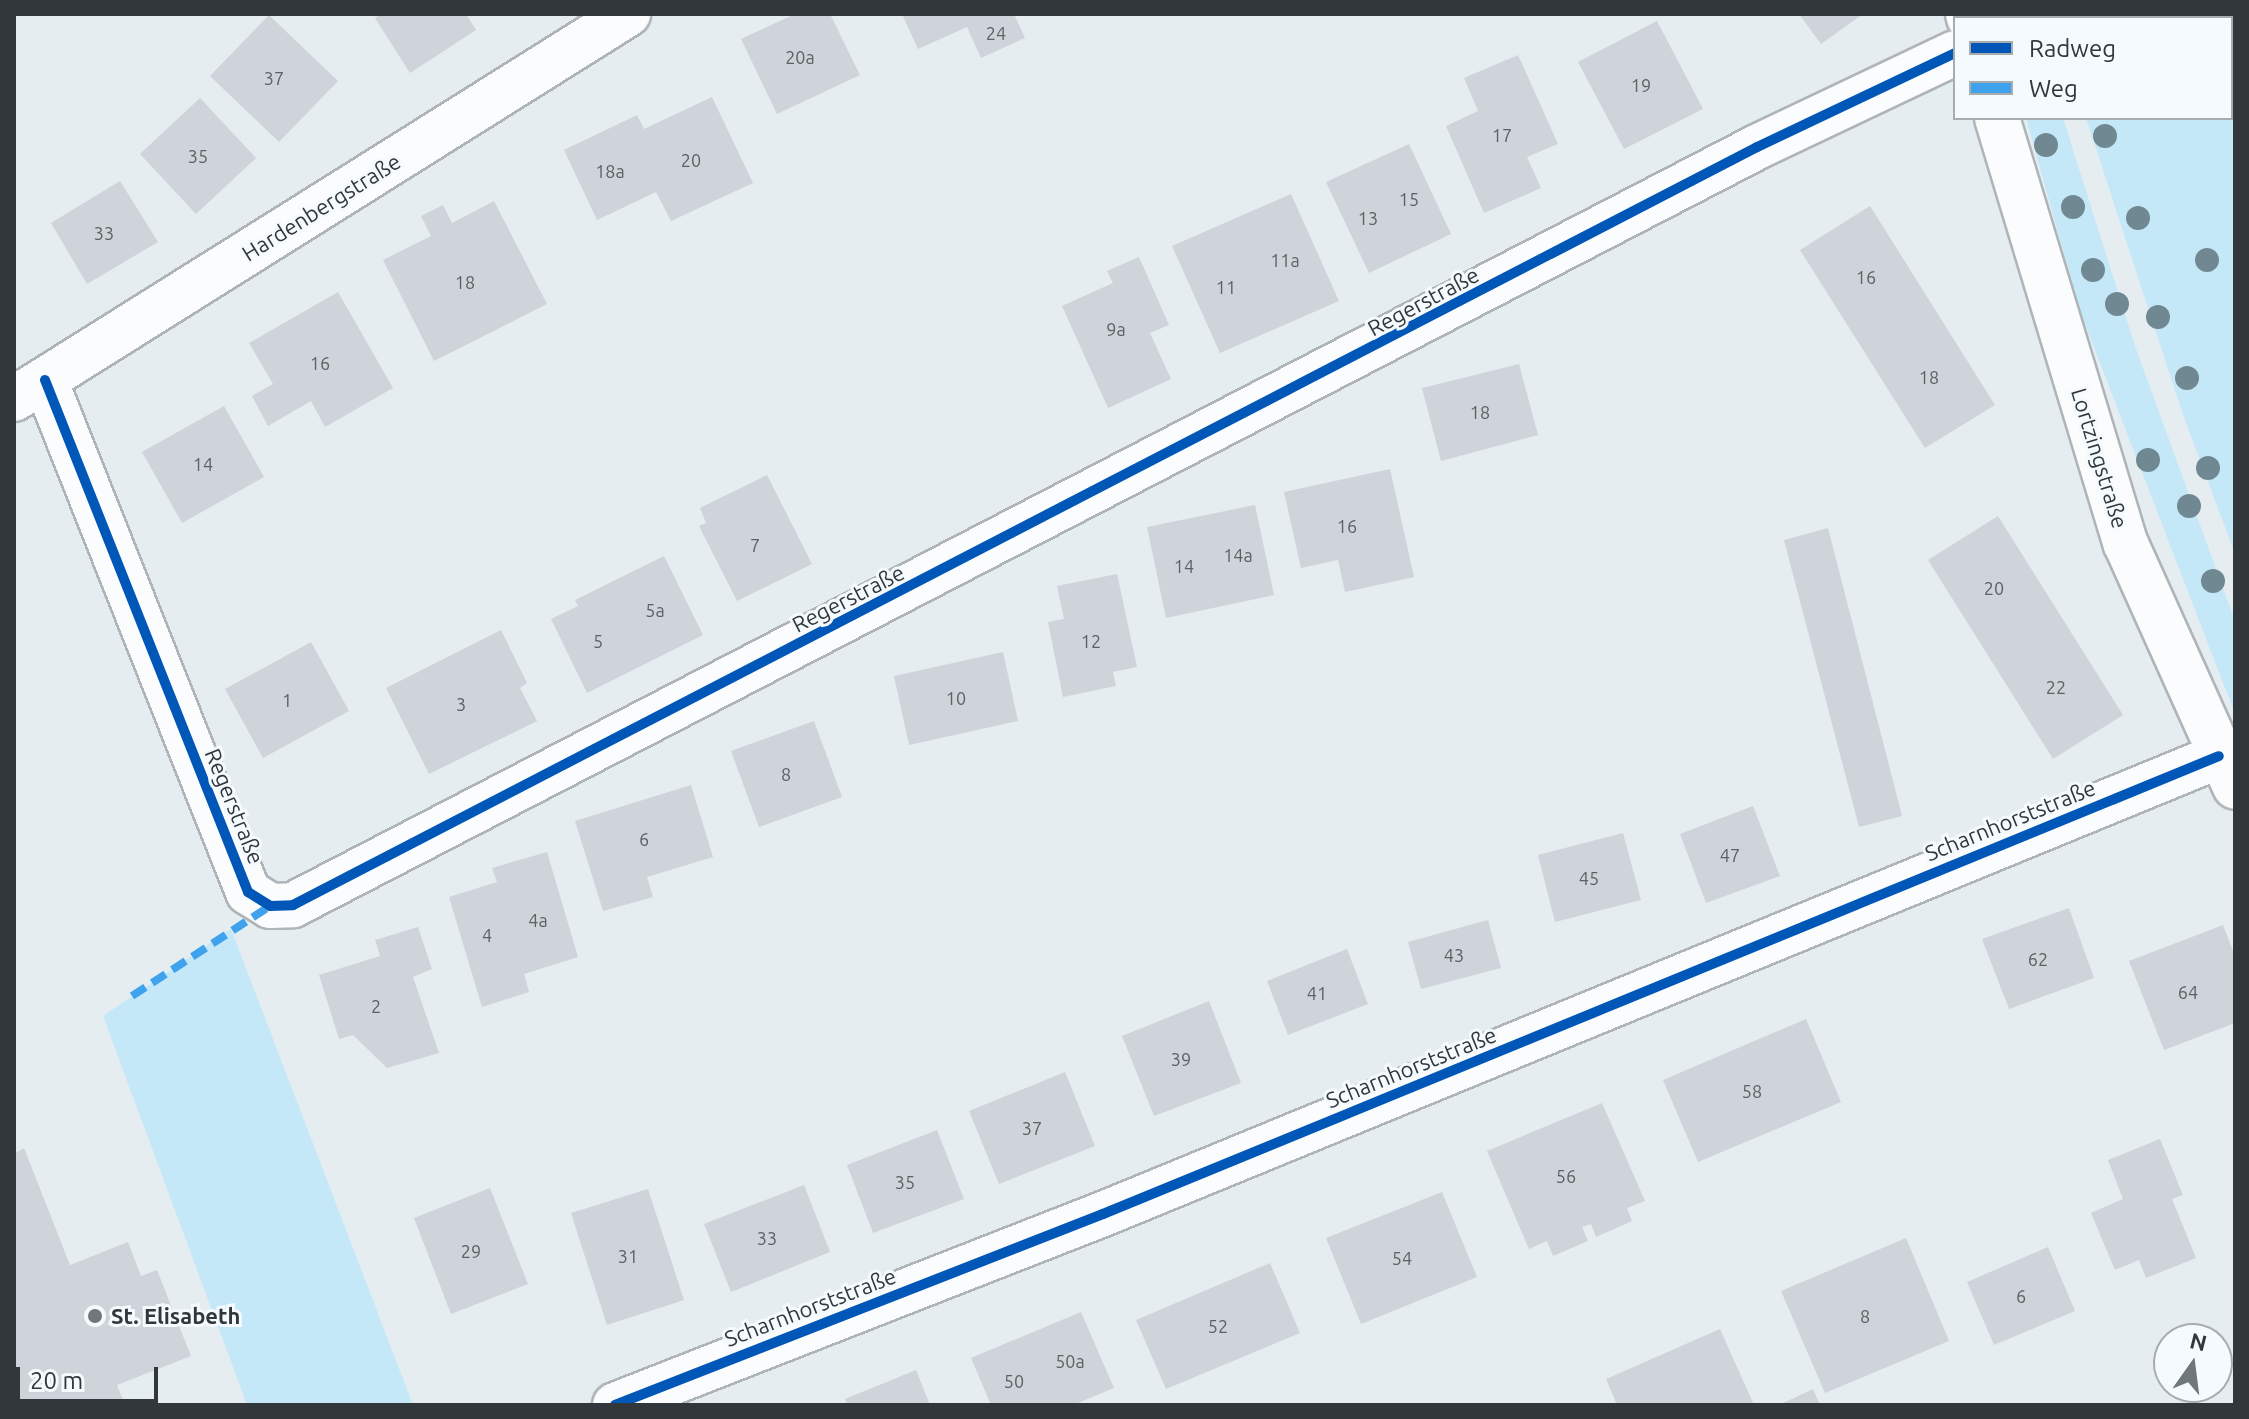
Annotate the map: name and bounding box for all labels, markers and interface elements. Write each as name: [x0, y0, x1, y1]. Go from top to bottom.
legend: [1953, 16, 2233, 120]
house number: 24: [986, 22, 1006, 44]
text: Radweg: [2029, 35, 2116, 62]
house number: 20a: [785, 46, 815, 68]
house number: 37: [264, 67, 284, 89]
house number: 19: [1631, 74, 1651, 96]
text: Weg: [2029, 75, 2078, 102]
house number: 17: [1492, 124, 1512, 146]
house number: 35: [188, 145, 208, 167]
street label: Hardenbergstraße: [237, 148, 405, 266]
house number: 20: [681, 149, 701, 171]
house number: 18a: [595, 160, 625, 182]
house number: 15: [1399, 188, 1419, 210]
house number: 13: [1358, 207, 1378, 229]
house number: 33: [94, 222, 114, 244]
house number: 11a: [1270, 249, 1300, 271]
street label: Regerstraße: [1363, 261, 1483, 341]
house number: 16: [1856, 266, 1876, 288]
house number: 18: [455, 271, 475, 293]
house number: 11: [1216, 276, 1236, 298]
house number: 9a: [1106, 318, 1126, 340]
house number: 16: [310, 352, 330, 374]
house number: 18: [1919, 366, 1939, 388]
street label: Lortzingstraße: [2066, 385, 2134, 531]
house number: 18: [1470, 401, 1490, 423]
house number: 14: [193, 453, 213, 475]
house number: 16: [1337, 515, 1357, 537]
house number: 7: [750, 534, 760, 556]
house number: 14a: [1223, 544, 1253, 566]
house number: 14: [1174, 555, 1194, 577]
street label: Regerstraße: [788, 559, 908, 637]
house number: 20: [1984, 577, 2004, 599]
house number: 5a: [645, 599, 665, 621]
house number: 5: [593, 630, 603, 652]
house number: 12: [1081, 630, 1101, 652]
house number: 22: [2046, 676, 2066, 698]
house number: 10: [946, 687, 966, 709]
house number: 1: [282, 689, 292, 711]
house number: 3: [456, 693, 466, 715]
street label: Regerstraße: [200, 744, 270, 868]
house number: 8: [781, 763, 791, 785]
street label: Scharnhorststraße: [1921, 774, 2099, 866]
house number: 6: [639, 828, 649, 850]
house number: 47: [1720, 844, 1740, 866]
house number: 45: [1579, 867, 1599, 889]
house number: 4a: [528, 909, 548, 931]
house number: 4: [482, 924, 492, 946]
house number: 43: [1444, 944, 1464, 966]
house number: 62: [2028, 948, 2048, 970]
house number: 64: [2178, 981, 2198, 1003]
house number: 41: [1307, 982, 1327, 1004]
house number: 2: [371, 995, 381, 1017]
street label: Scharnhorststraße: [1322, 1021, 1500, 1113]
house number: 39: [1171, 1048, 1191, 1070]
house number: 58: [1742, 1080, 1762, 1102]
house number: 37: [1022, 1117, 1042, 1139]
house number: 56: [1556, 1165, 1576, 1187]
house number: 35: [895, 1171, 915, 1193]
house number: 33: [757, 1227, 777, 1249]
house number: 29: [461, 1240, 481, 1262]
house number: 31: [618, 1245, 638, 1267]
house number: 54: [1392, 1247, 1412, 1269]
street label: Scharnhorststraße: [720, 1262, 900, 1352]
house number: 6: [2016, 1285, 2026, 1307]
place label: St. Elisabeth: [111, 1303, 240, 1329]
house number: 8: [1860, 1305, 1870, 1327]
marker: St. Elisabeth: [86, 1307, 104, 1325]
house number: 52: [1208, 1315, 1228, 1337]
north arrow: [2153, 1323, 2233, 1403]
text: N: [2187, 1327, 2209, 1355]
house number: 50a: [1055, 1350, 1085, 1372]
scale bar: [20, 1351, 162, 1401]
text: 20 m: [30, 1367, 83, 1394]
house number: 50: [1004, 1370, 1024, 1392]

